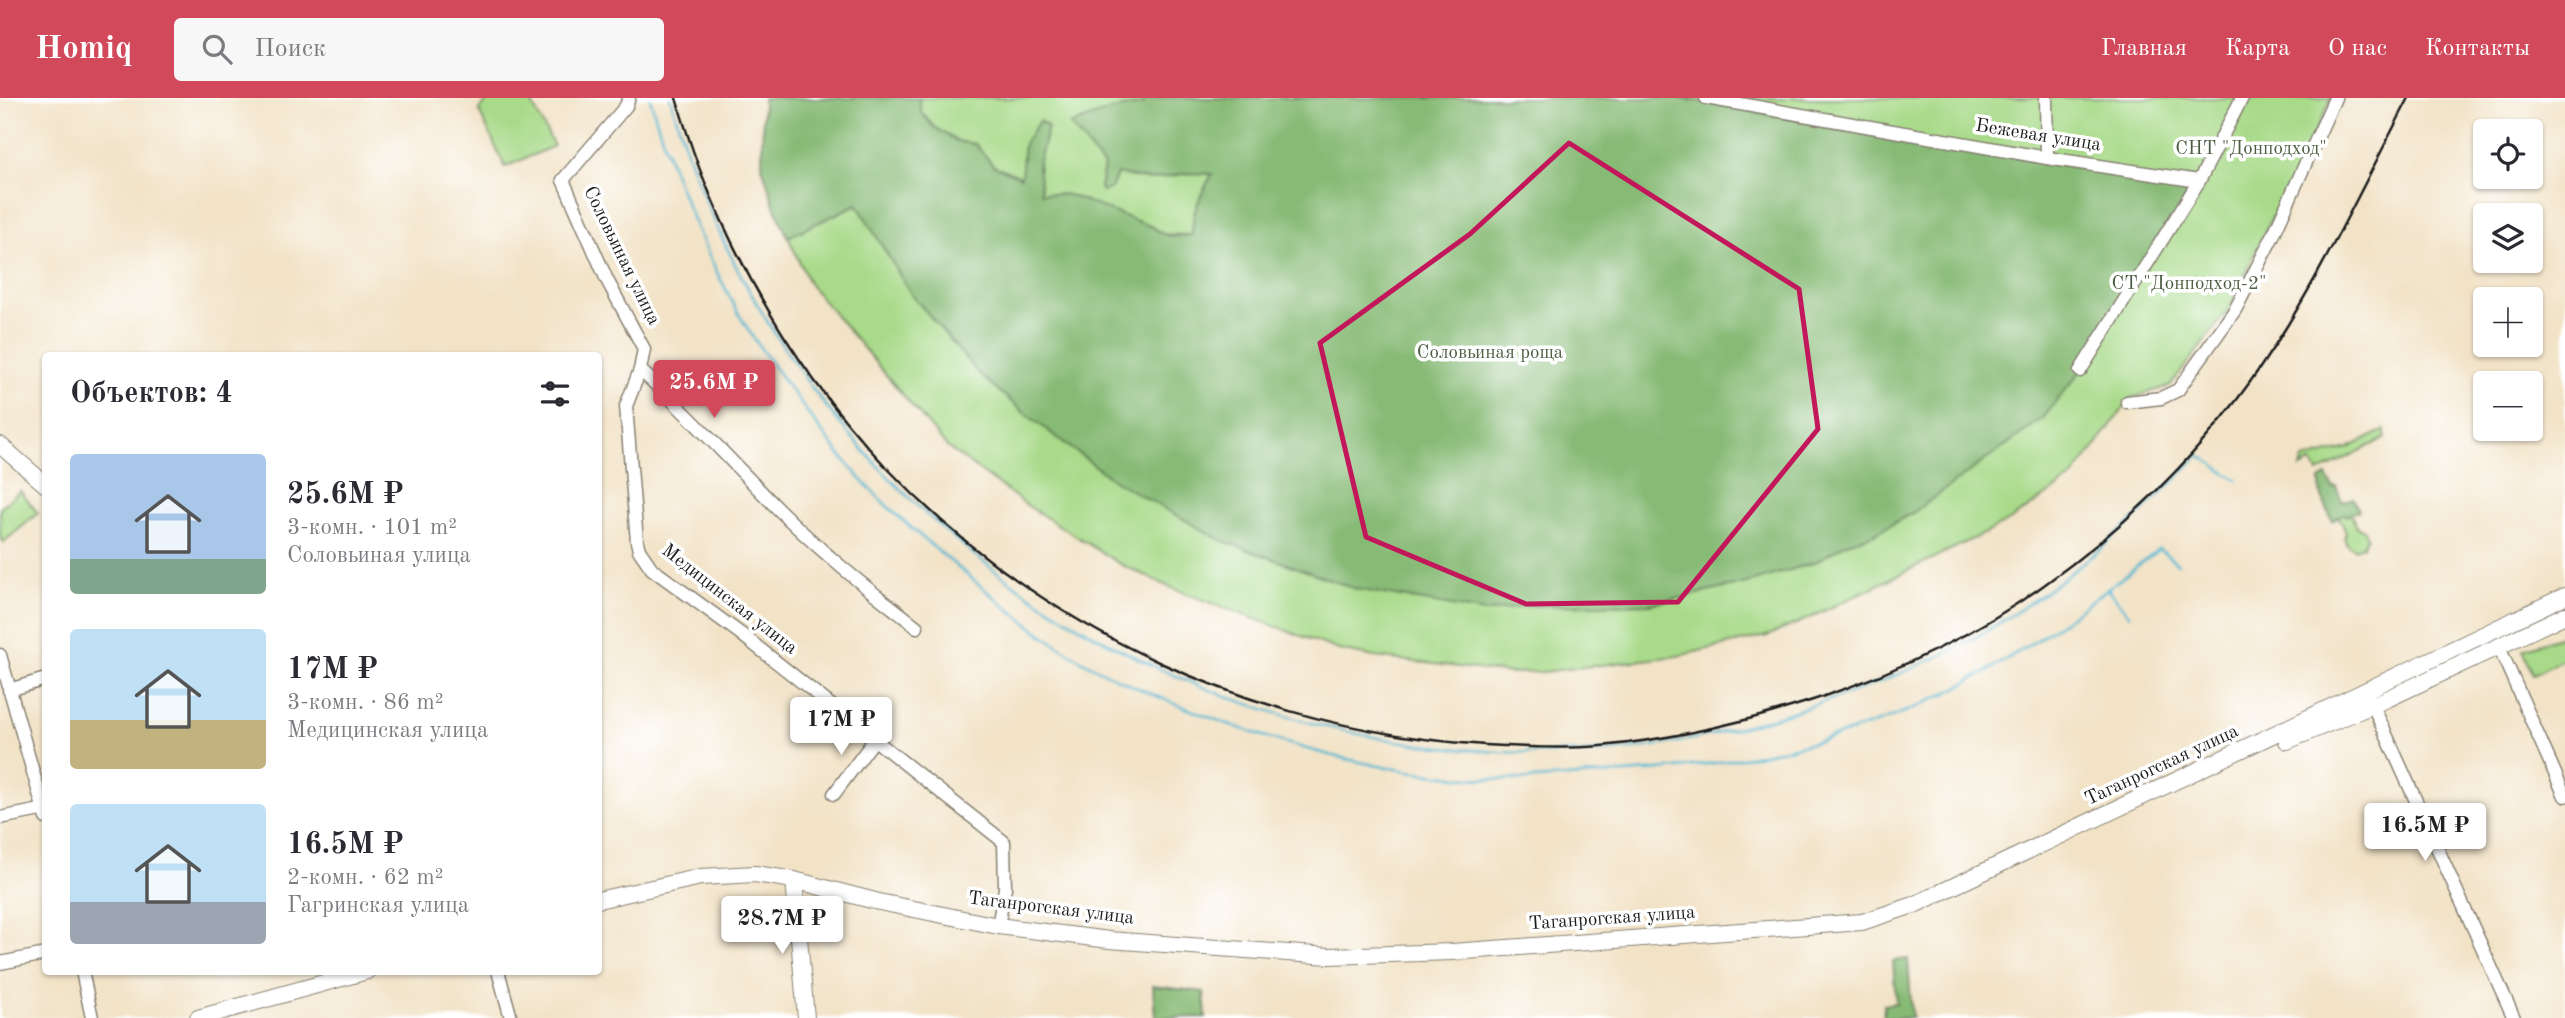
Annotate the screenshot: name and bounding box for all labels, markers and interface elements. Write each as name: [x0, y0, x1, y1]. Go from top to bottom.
search box: [174, 18, 664, 81]
icon: search: [198, 30, 236, 68]
text: Homiq: [35, 33, 132, 66]
text: Поиск: [254, 36, 326, 62]
text: Главная: [2101, 37, 2187, 61]
text: Карта: [2225, 37, 2290, 61]
text: О нас: [2328, 37, 2387, 61]
text: Контакты: [2425, 37, 2530, 61]
street label: Бежевая улица: [1974, 117, 2103, 155]
map controls: [2473, 119, 2543, 441]
button: locate: [2473, 119, 2543, 189]
park label: СНТ "Донподход": [2175, 140, 2327, 159]
street label: Соловьиная улица: [579, 184, 663, 329]
button: layers: [2473, 203, 2543, 273]
park label: СТ "Донподход-2": [2112, 275, 2266, 294]
button: +: [2473, 287, 2543, 357]
park label: Соловьиная роща: [1417, 344, 1564, 363]
pin: 25.6M ₽: [649, 360, 779, 420]
text: 25.6M ₽: [669, 371, 759, 394]
button: −: [2473, 371, 2543, 441]
icon: filters: [536, 375, 574, 413]
text: Объектов: 4: [70, 379, 233, 409]
text: 25.6M ₽: [287, 480, 404, 510]
icon: home: [126, 482, 210, 566]
text: 3-комн. · 101 m²: [287, 516, 457, 539]
street label: Медицинская улица: [658, 541, 801, 659]
text: Соловьиная улица: [287, 544, 471, 567]
text: 17M ₽: [287, 655, 378, 685]
icon: home: [126, 657, 210, 741]
text: 3-комн. · 86 m²: [287, 691, 444, 714]
pin: 17M ₽: [792, 698, 890, 757]
text: 17M ₽: [806, 708, 876, 731]
text: Медицинская улица: [287, 719, 488, 742]
street label: Таганрогская улица: [2082, 722, 2242, 810]
pin: 16.5M ₽: [2360, 804, 2490, 863]
text: 16.5M ₽: [2380, 814, 2470, 837]
text: 16.5M ₽: [287, 830, 404, 860]
icon: home: [126, 832, 210, 916]
text: 2-комн. · 62 m²: [287, 866, 444, 889]
street label: Таганрогская улица: [967, 889, 1136, 929]
text: Гагринская улица: [287, 894, 469, 917]
pin: 28.7M ₽: [717, 896, 847, 956]
street label: Таганрогская улица: [1528, 904, 1697, 934]
text: 28.7M ₽: [737, 907, 827, 930]

